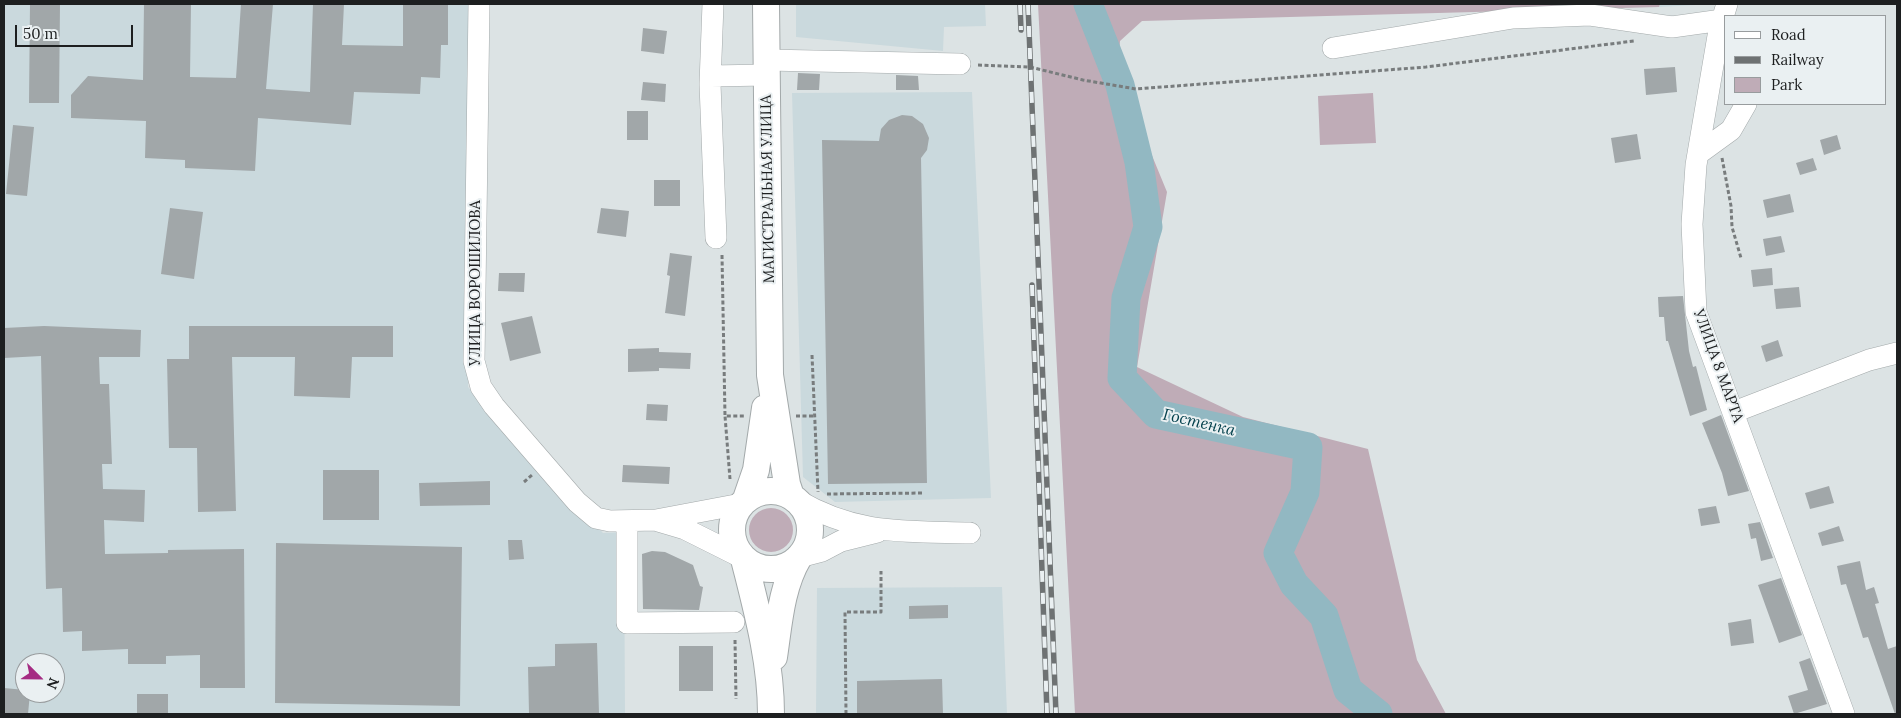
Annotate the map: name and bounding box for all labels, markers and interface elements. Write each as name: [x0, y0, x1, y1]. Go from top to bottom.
scale bar: [18, 15, 135, 47]
legend: [1724, 15, 1886, 105]
text: 50 m: [23, 24, 58, 43]
text: Road: [1771, 25, 1806, 44]
text: Railway: [1771, 50, 1824, 69]
text: Park: [1771, 75, 1802, 94]
street label: МАГИСТРАЛЬНАЯ УЛИЦА: [757, 95, 779, 283]
street label: УЛИЦА ВОРОШИЛОВА: [467, 200, 485, 366]
street label: УЛИЦА 8 МАРТА: [1689, 307, 1747, 425]
water label: Гостенка: [1161, 405, 1237, 441]
north arrow: [15, 653, 65, 703]
text: N: [42, 675, 63, 692]

